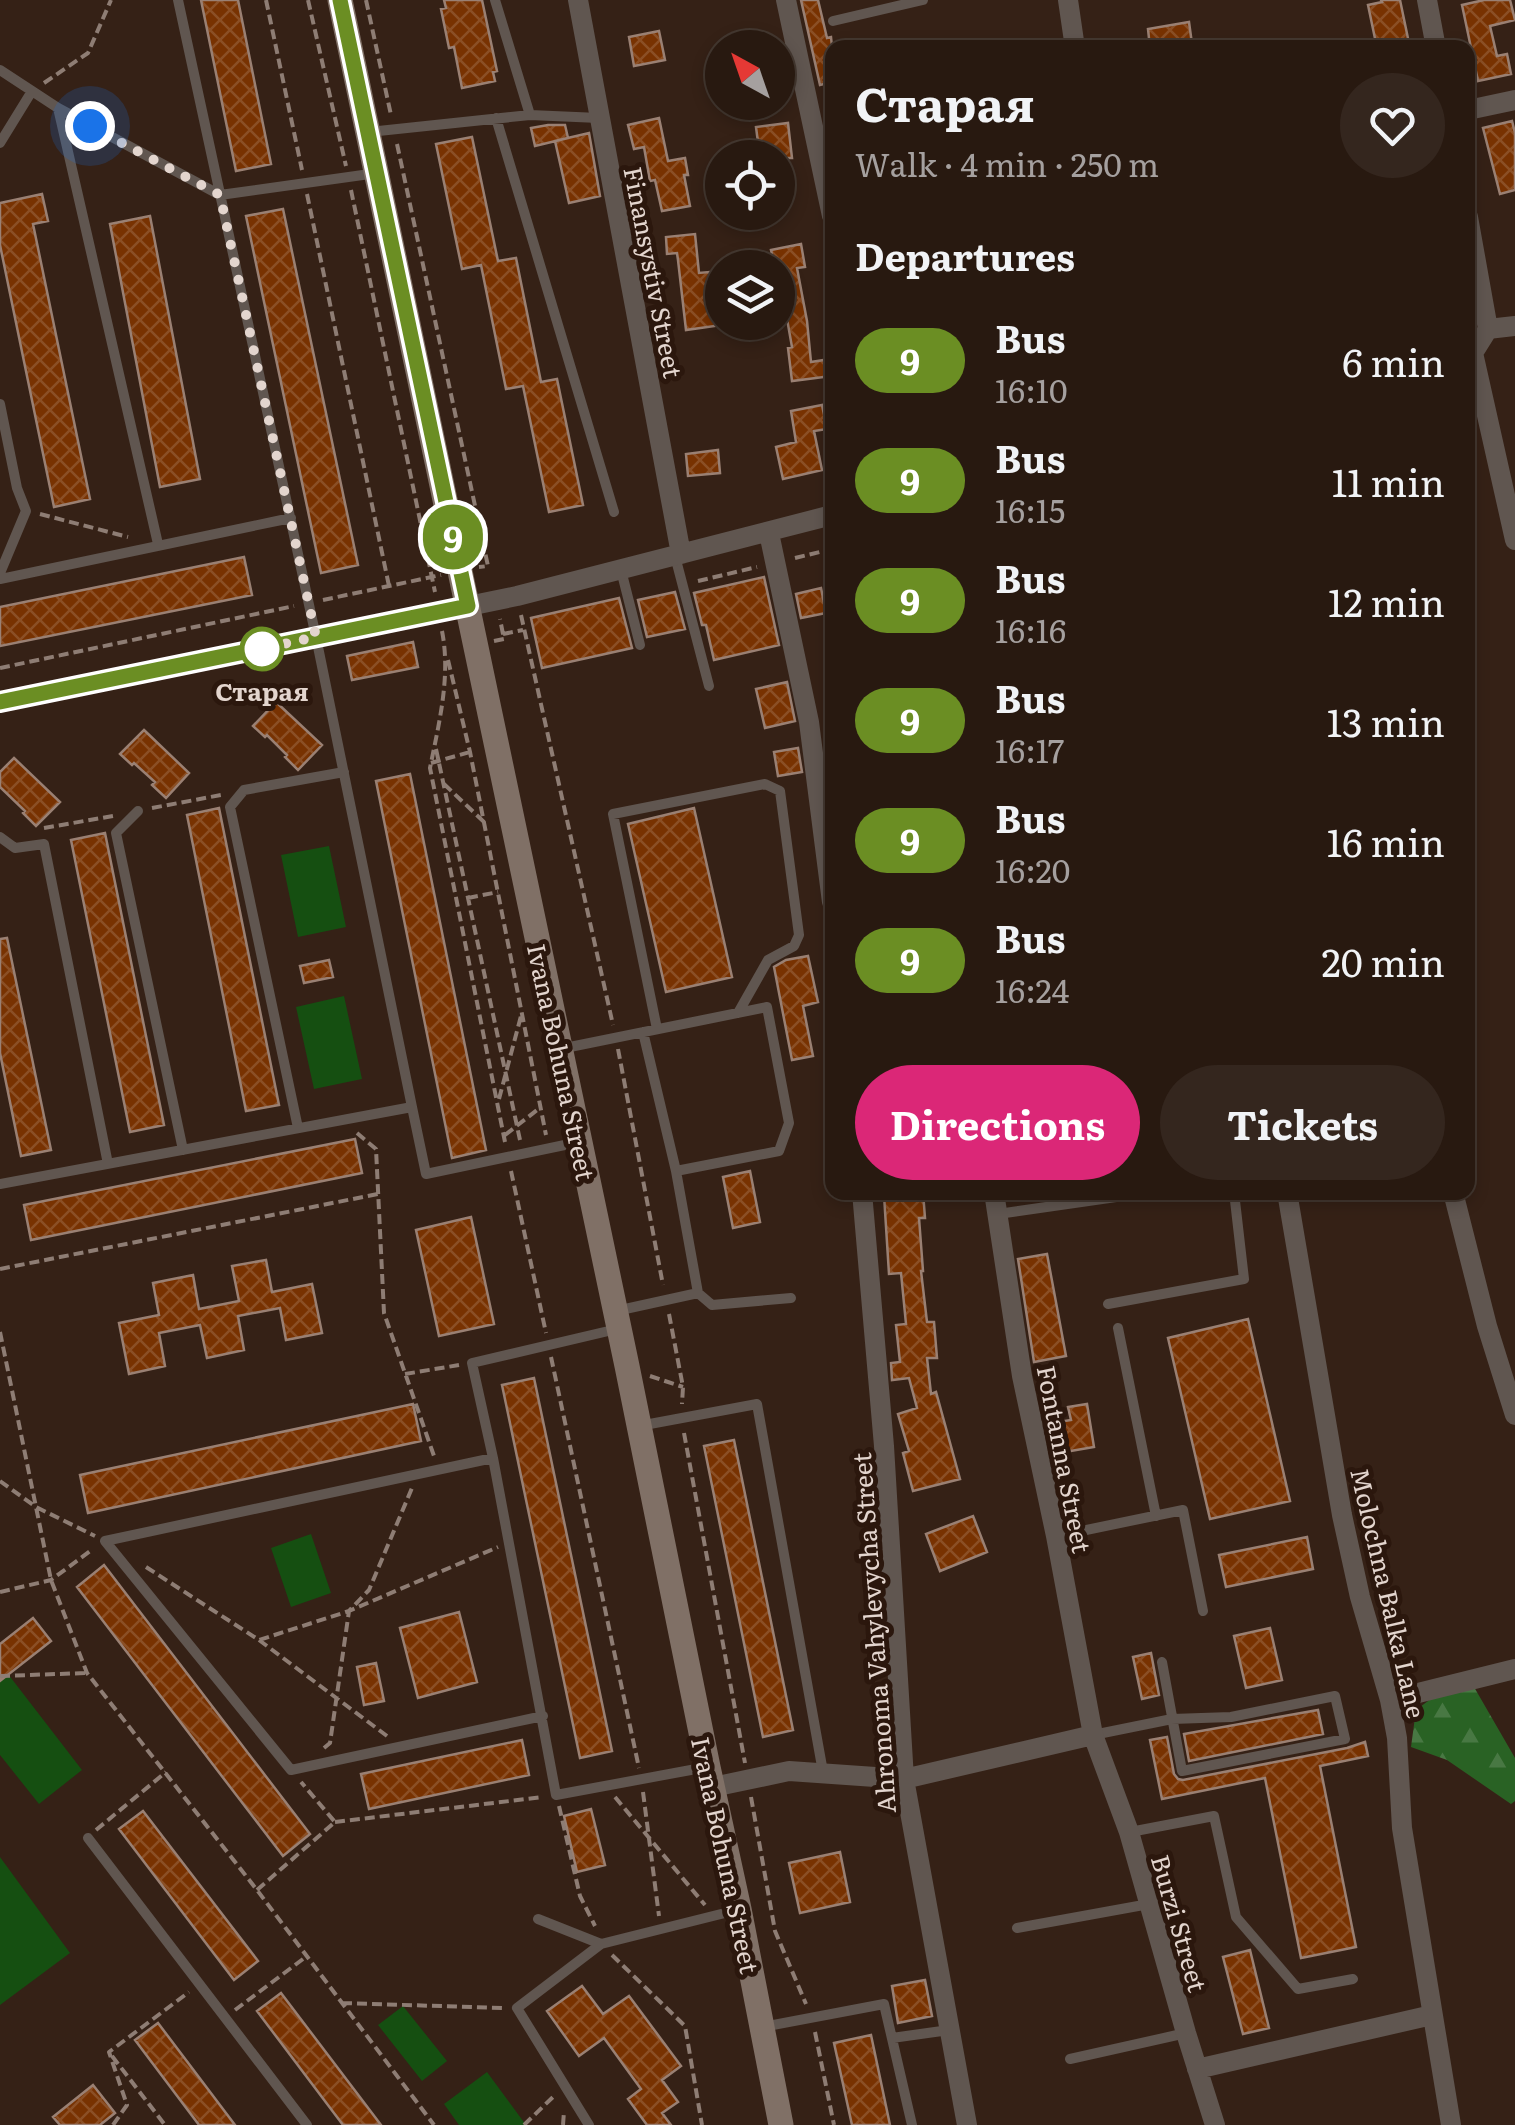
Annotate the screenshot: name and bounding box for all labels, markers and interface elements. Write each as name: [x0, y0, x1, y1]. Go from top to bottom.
north arrow: [705, 30, 795, 120]
map controls: [705, 30, 795, 340]
text: Старая: [855, 66, 1035, 137]
button: heart: [1340, 73, 1445, 178]
your location: [65, 101, 115, 151]
text: Walk · 4 min · 250 m: [855, 139, 1159, 187]
button: locate: [705, 140, 795, 230]
street label: Finansystiv Street: [615, 163, 693, 381]
text: Departures: [855, 226, 1075, 283]
button: layers: [705, 250, 795, 340]
text: Bus: [995, 308, 1066, 365]
text: 6 min: [1342, 332, 1445, 389]
text: 9: [900, 334, 920, 386]
text: 16:10: [995, 365, 1067, 413]
text: Bus: [995, 428, 1066, 485]
text: 11 min: [1332, 452, 1445, 509]
text: 9: [900, 454, 920, 506]
text: 16:15: [995, 485, 1065, 533]
line badge: 9: [420, 504, 486, 570]
text: 9: [443, 511, 463, 563]
text: Bus: [995, 548, 1066, 605]
text: 12 min: [1328, 572, 1445, 629]
text: 9: [900, 574, 920, 626]
text: 16:16: [995, 605, 1066, 653]
marker: Старая: [241, 628, 283, 670]
text: Bus: [995, 668, 1066, 725]
place label: Старая: [215, 672, 309, 709]
text: 13 min: [1327, 692, 1445, 749]
text: 9: [900, 694, 920, 746]
text: 16:17: [995, 725, 1064, 773]
text: Bus: [995, 788, 1066, 845]
text: 16 min: [1327, 812, 1445, 869]
text: 9: [900, 814, 920, 866]
text: 16:20: [995, 845, 1070, 893]
text: Bus: [995, 908, 1066, 965]
text: 20 min: [1321, 932, 1445, 989]
text: 9: [900, 934, 920, 986]
street label: Ivana Bohuna Street: [519, 940, 605, 1184]
text: 16:24: [995, 965, 1069, 1013]
button: Directions: [855, 1065, 1140, 1180]
button: Tickets: [1160, 1065, 1445, 1180]
street label: Fontanna Street: [1029, 1362, 1101, 1556]
street label: Ahronoma Vahylevycha Street: [842, 1451, 904, 1815]
street label: Molochna Balka Lane: [1342, 1464, 1436, 1722]
street label: Ivana Bohuna Street: [683, 1733, 769, 1977]
street label: Burzi Street: [1143, 1850, 1217, 1996]

